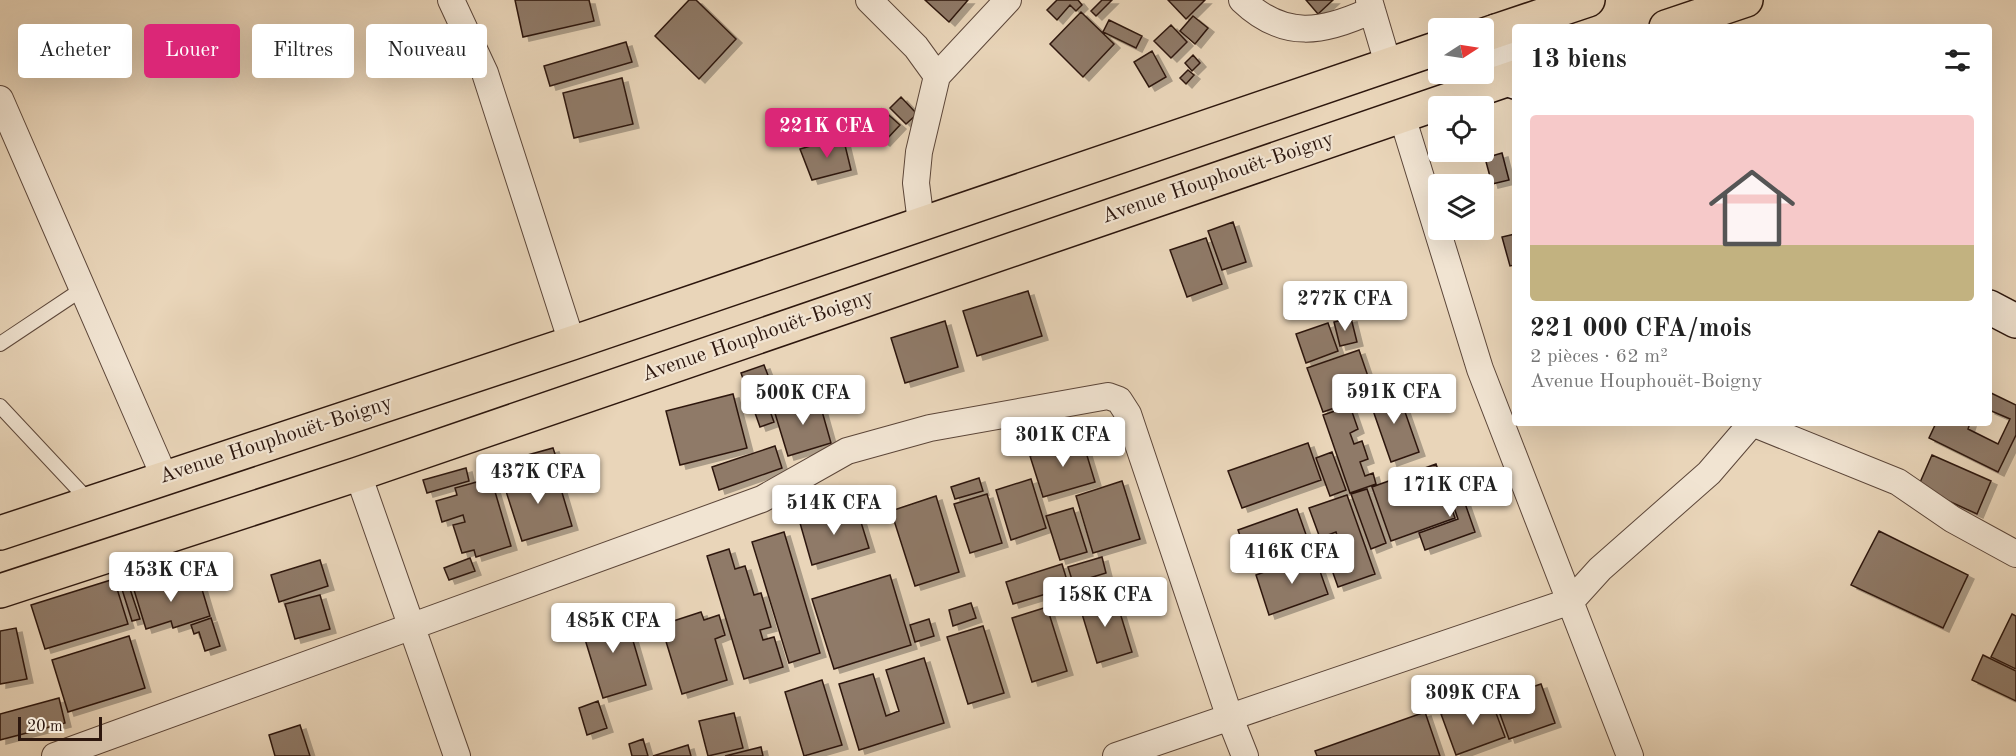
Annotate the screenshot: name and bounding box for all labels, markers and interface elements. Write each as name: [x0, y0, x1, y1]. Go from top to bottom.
north arrow: [1428, 18, 1494, 84]
map controls: [1428, 18, 1494, 240]
chip: Acheter: [18, 24, 132, 78]
chip: Louer: [144, 24, 240, 78]
chip: Filtres: [252, 24, 354, 78]
chip: Nouveau: [366, 24, 487, 78]
icon: filters: [1941, 44, 1974, 77]
text: 13 biens: [1530, 47, 1627, 73]
button: locate: [1428, 96, 1494, 162]
pin: 221K CFA: [765, 108, 889, 159]
text: 221K CFA: [779, 117, 875, 137]
street label: Avenue Houphouët-Boigny: [1099, 128, 1337, 228]
icon: home: [1698, 154, 1806, 262]
button: layers: [1428, 174, 1494, 240]
pin: 277K CFA: [1283, 281, 1407, 332]
street label: Avenue Houphouët-Boigny: [639, 286, 877, 386]
text: 277K CFA: [1297, 290, 1393, 310]
text: 221 000 CFA/mois: [1530, 316, 1751, 342]
text: 2 pièces · 62 m²: [1530, 347, 1668, 367]
text: Avenue Houphouët-Boigny: [1530, 372, 1762, 392]
pin: 591K CFA: [1332, 374, 1456, 425]
pin: 500K CFA: [741, 375, 865, 426]
text: 591K CFA: [1346, 383, 1442, 403]
text: 500K CFA: [755, 384, 851, 404]
street label: Avenue Houphouët-Boigny: [157, 392, 395, 488]
pin: 301K CFA: [1001, 417, 1125, 468]
text: 301K CFA: [1015, 426, 1111, 446]
pin: 437K CFA: [476, 454, 600, 505]
text: 437K CFA: [490, 463, 586, 483]
pin: 171K CFA: [1388, 467, 1512, 518]
text: 171K CFA: [1402, 476, 1498, 496]
pin: 514K CFA: [772, 485, 896, 536]
text: 514K CFA: [786, 494, 882, 514]
pin: 416K CFA: [1230, 534, 1354, 585]
text: 416K CFA: [1244, 543, 1340, 563]
pin: 453K CFA: [109, 552, 233, 603]
text: 453K CFA: [123, 561, 219, 581]
pin: 158K CFA: [1043, 577, 1167, 628]
text: 158K CFA: [1057, 586, 1153, 606]
pin: 485K CFA: [551, 603, 675, 654]
text: 485K CFA: [565, 612, 661, 632]
pin: 309K CFA: [1411, 675, 1535, 726]
text: 309K CFA: [1425, 684, 1521, 704]
scale bar: [18, 714, 102, 742]
text: 20 m: [27, 719, 63, 735]

